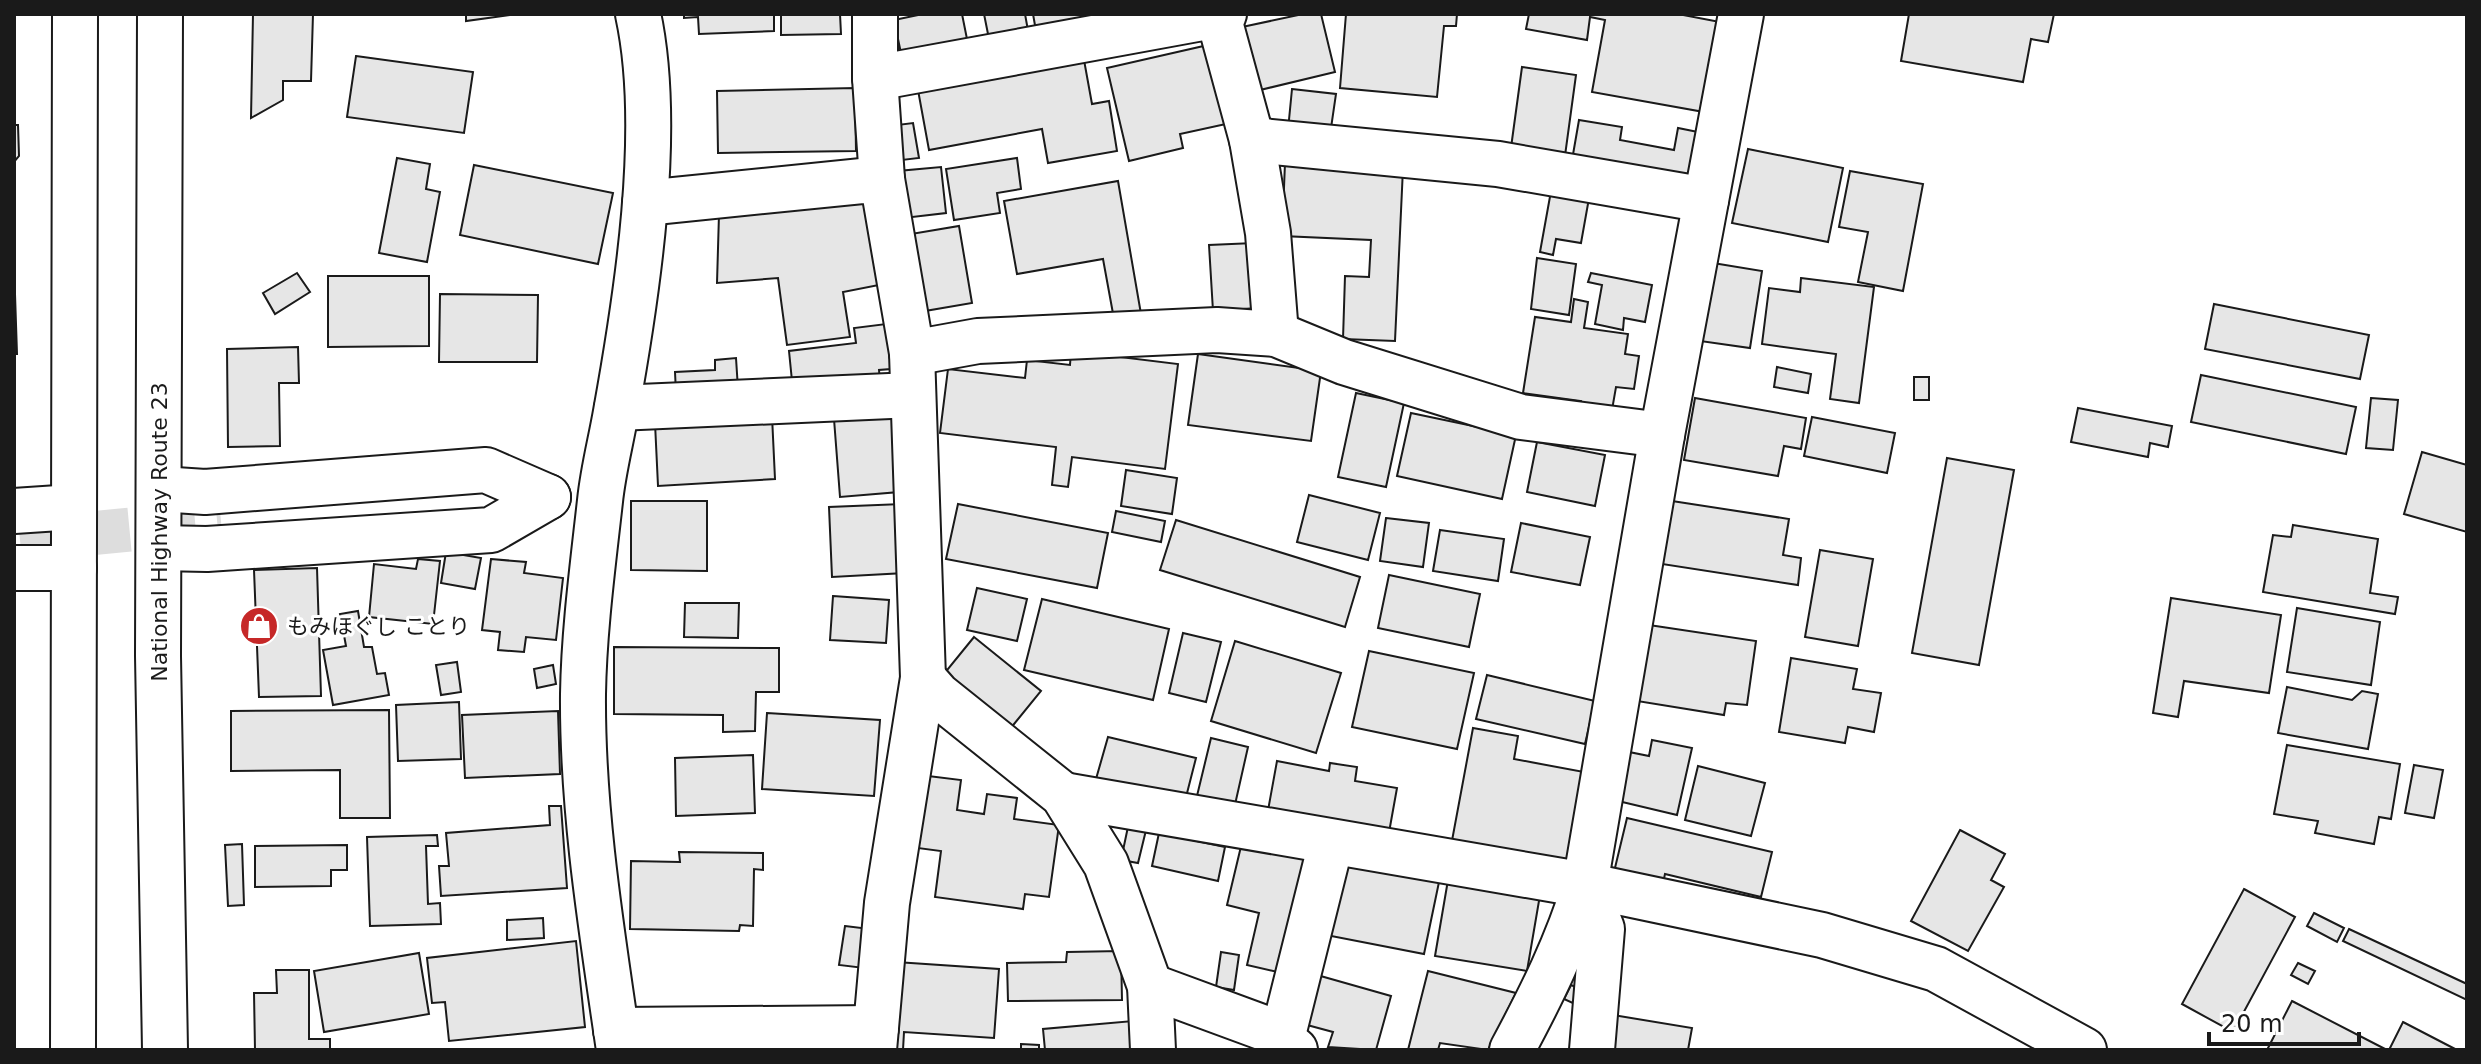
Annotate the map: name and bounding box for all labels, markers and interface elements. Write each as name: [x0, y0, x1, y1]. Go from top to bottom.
street label: National Highway Route 23: [147, 382, 172, 682]
shop icon: もみほぐし ことり: [238, 605, 280, 647]
place label: もみほぐし ことり: [287, 614, 470, 639]
scale bar: [2209, 996, 2359, 1046]
text: 20 m: [2221, 1010, 2283, 1038]

